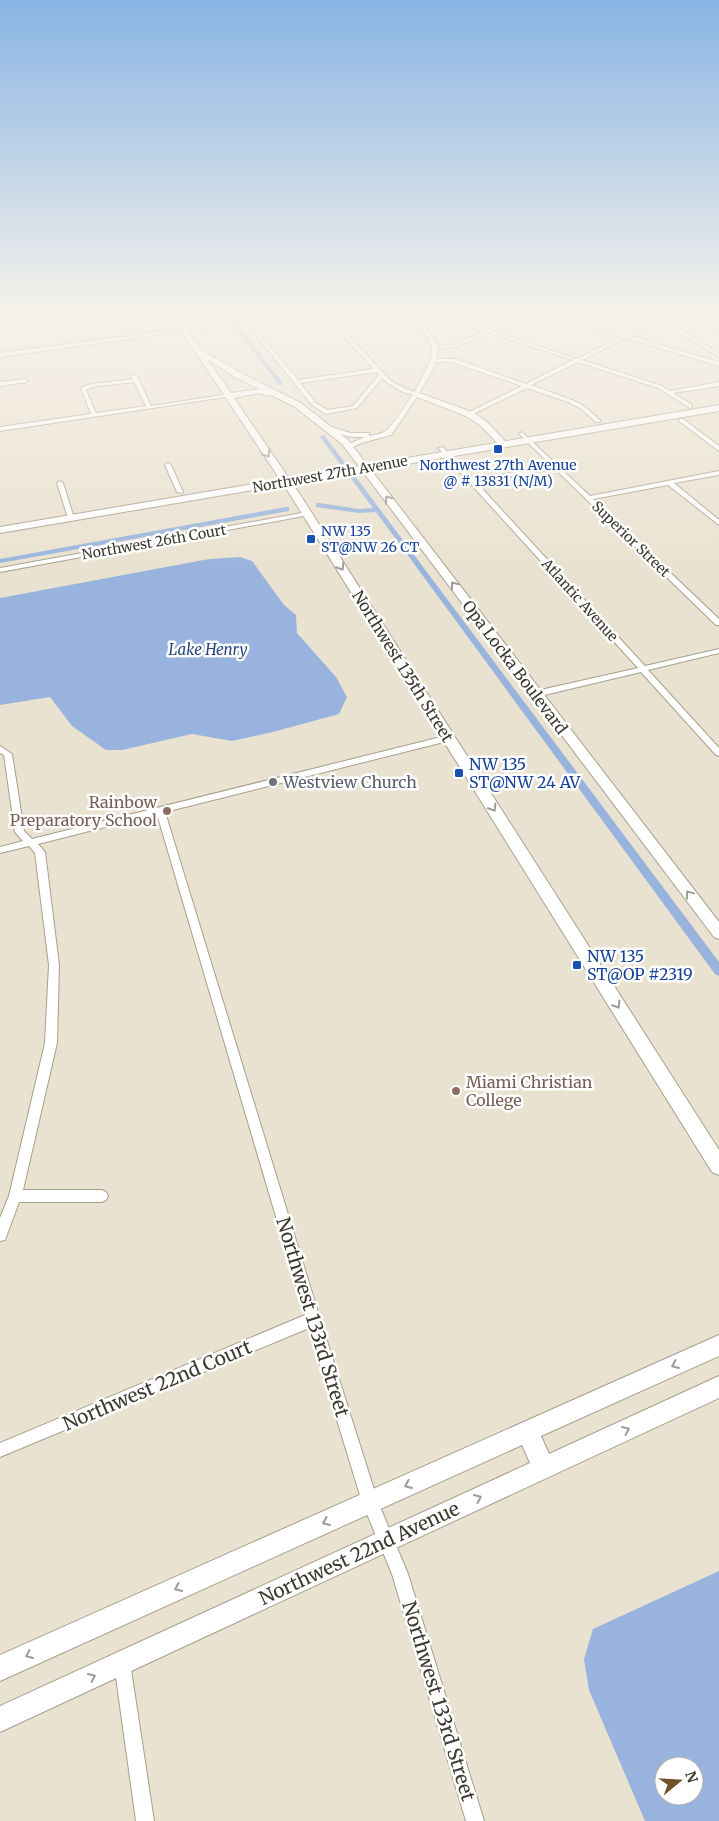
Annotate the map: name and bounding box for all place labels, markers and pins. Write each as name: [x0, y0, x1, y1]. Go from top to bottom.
marker: Northwest 27th Avenue @ # 13831 (N/M): [492, 443, 504, 455]
place label: Northwest 27th Avenue @ # 13831 (N/M): [419, 456, 577, 490]
place label: NW 135 ST@NW 26 CT: [321, 522, 420, 556]
marker: NW 135 ST@NW 26 CT: [305, 533, 317, 545]
place label: NW 135 ST@NW 24 AV: [469, 754, 580, 792]
marker: NW 135 ST@NW 24 AV: [453, 767, 465, 779]
place label: Westview Church: [282, 772, 417, 792]
marker: Westview Church: [267, 776, 279, 788]
place label: Rainbow Preparatory School: [10, 792, 157, 830]
marker: Rainbow Preparatory School: [161, 805, 173, 817]
place label: NW 135 ST@OP #2319: [587, 946, 693, 984]
marker: NW 135 ST@OP #2319: [571, 959, 583, 971]
place label: Miami Christian College: [466, 1072, 593, 1110]
marker: Miami Christian College: [450, 1085, 462, 1097]

